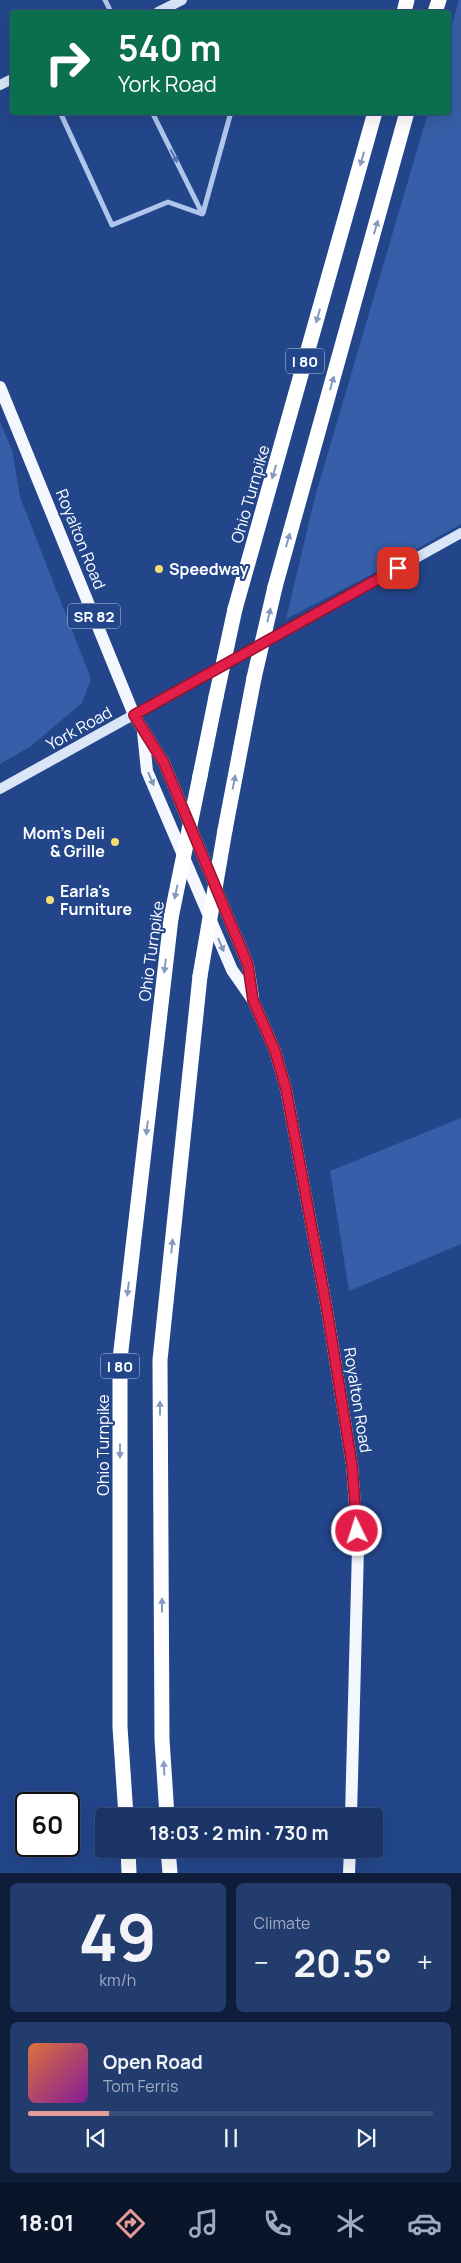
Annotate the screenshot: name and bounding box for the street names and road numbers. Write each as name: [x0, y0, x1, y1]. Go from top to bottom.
road number: I 80: [286, 348, 324, 374]
street label: Ohio Turnpike: [225, 442, 275, 546]
street label: Royalton Road: [51, 486, 111, 592]
road number: SR 82: [68, 604, 120, 628]
street label: York Road: [42, 701, 116, 755]
street label: Ohio Turnpike: [133, 899, 169, 1003]
street label: Royalton Road: [339, 1346, 377, 1454]
road number: I 80: [101, 1354, 139, 1378]
street label: Ohio Turnpike: [92, 1394, 114, 1496]

